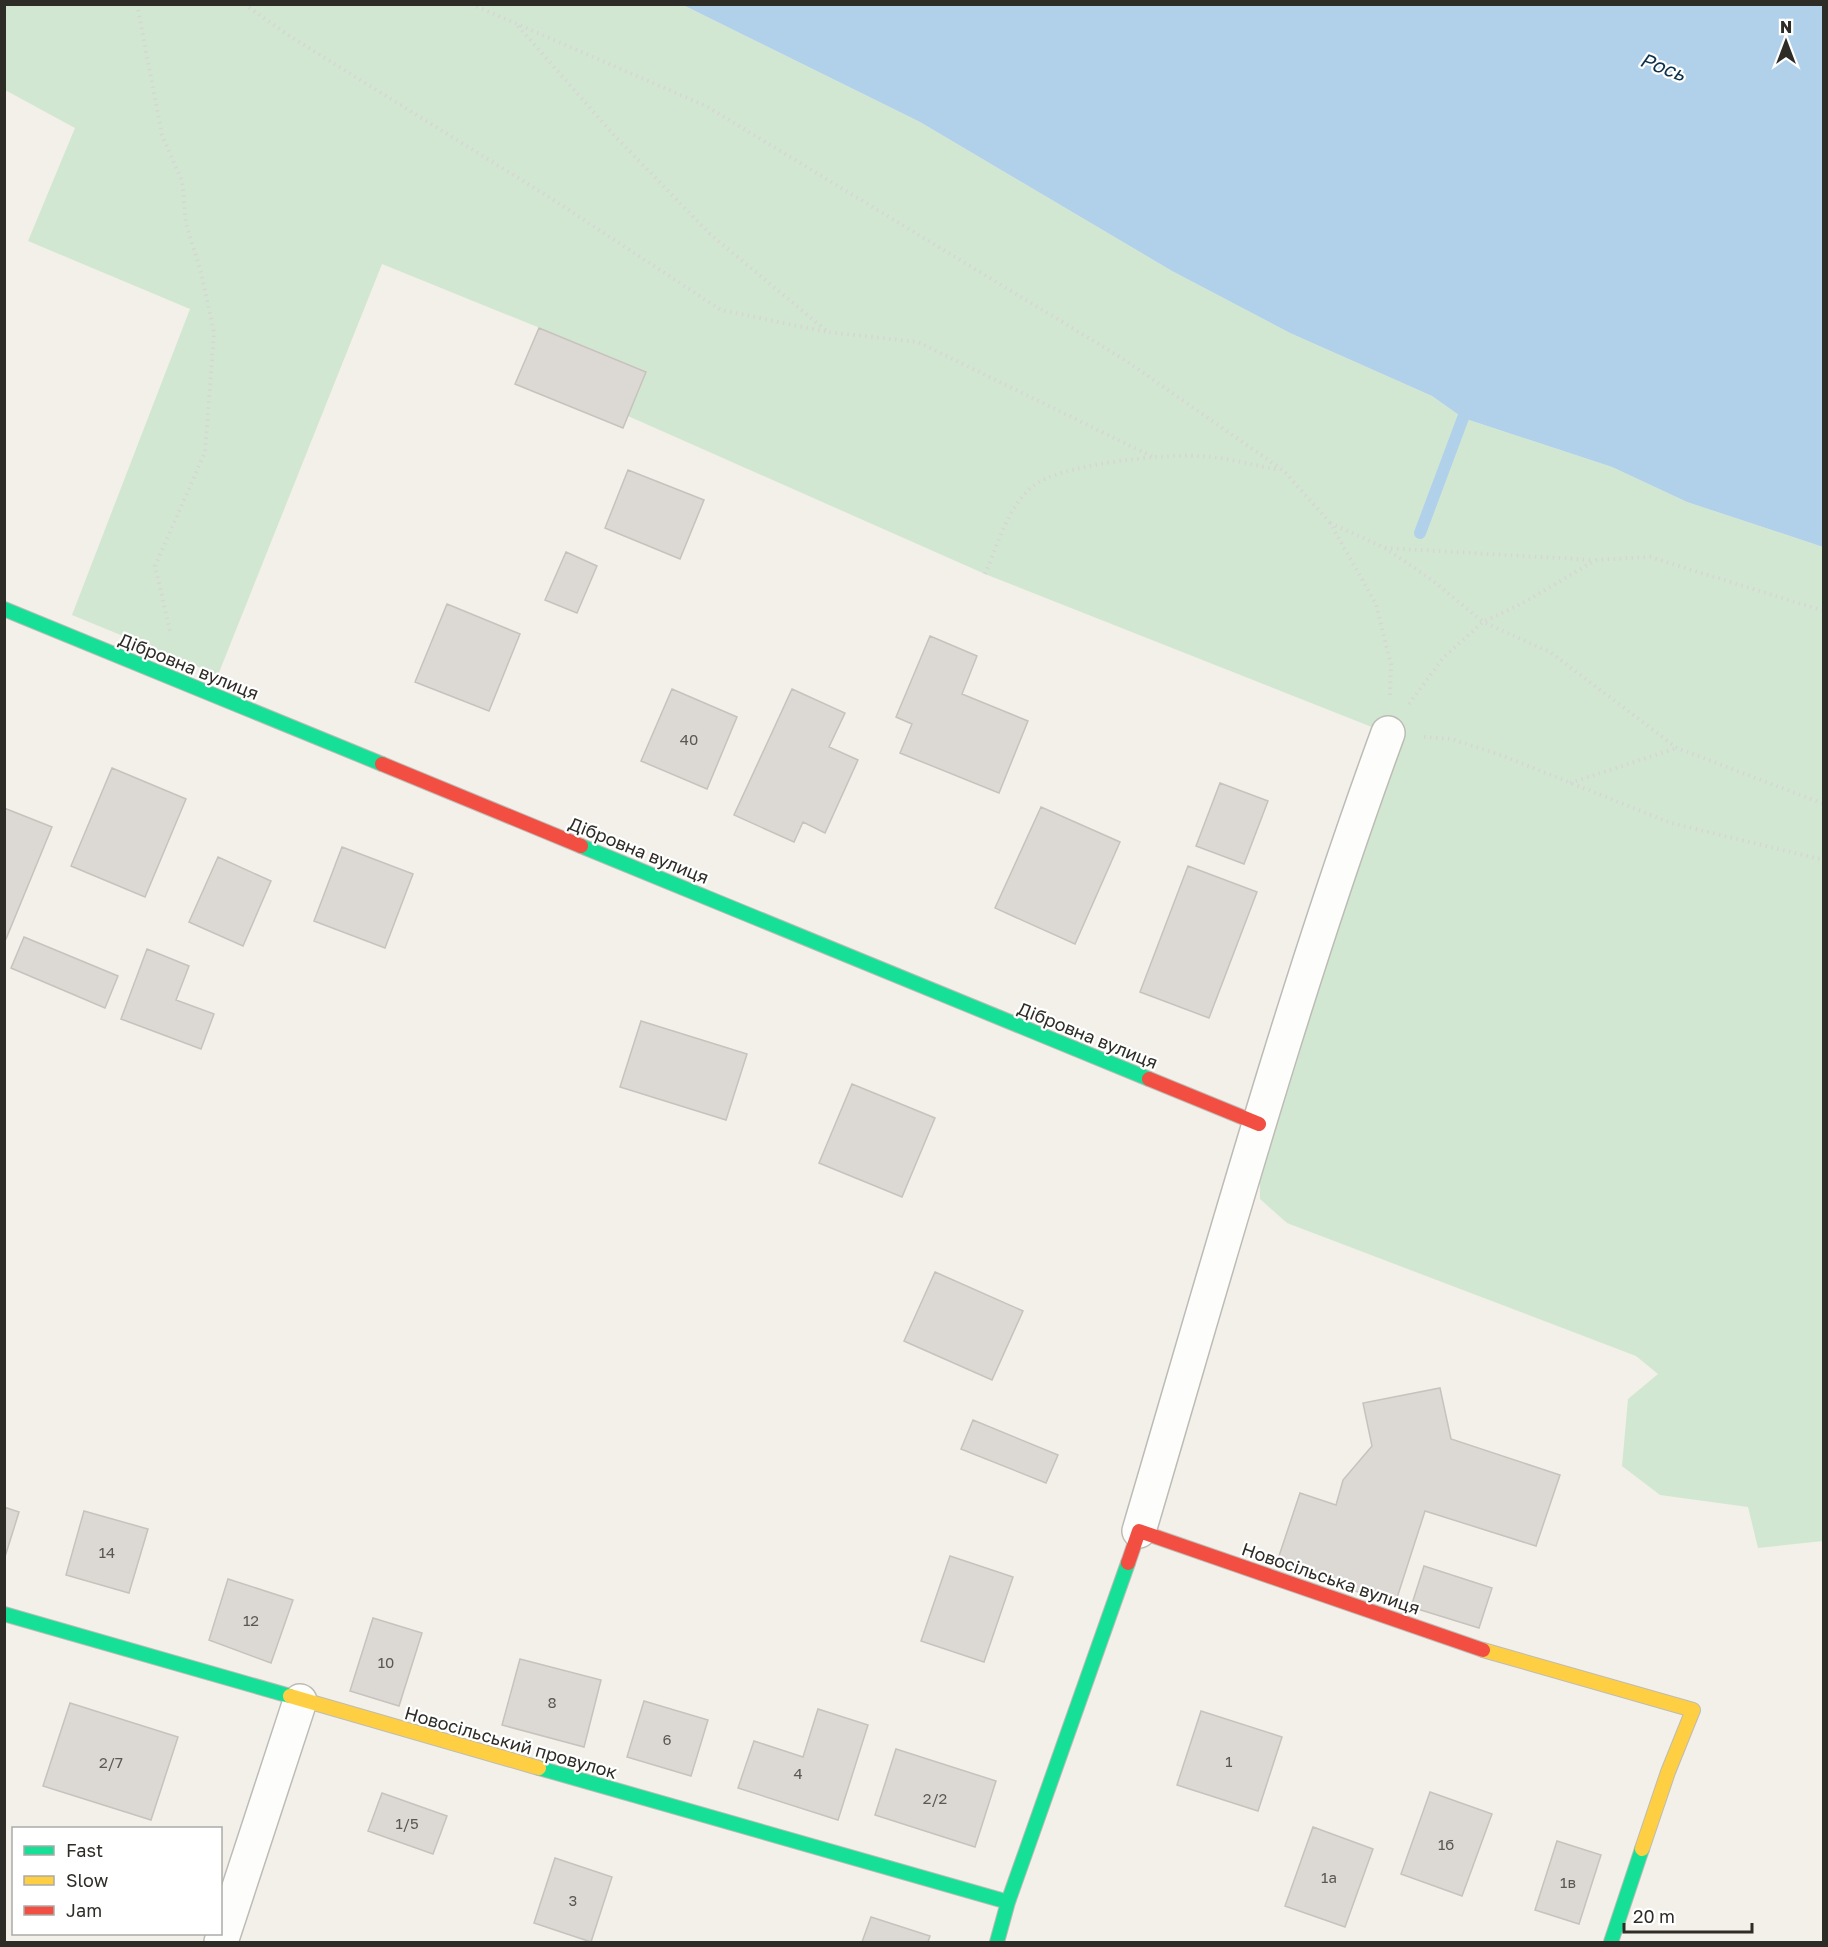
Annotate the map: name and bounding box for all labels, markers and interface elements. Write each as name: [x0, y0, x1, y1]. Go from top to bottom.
north arrow: [1756, 12, 1816, 72]
text: N: [1780, 17, 1792, 37]
water label: Рось: [1637, 46, 1690, 86]
street label: Дібровна вулиця: [116, 628, 262, 704]
house number: 40: [680, 730, 698, 748]
street label: Дібровна вулиця: [566, 812, 712, 888]
street label: Дібровна вулиця: [1015, 997, 1161, 1073]
street label: Новосільська вулиця: [1239, 1537, 1423, 1619]
house number: 14: [99, 1543, 115, 1561]
house number: 12: [243, 1611, 259, 1629]
house number: 10: [378, 1653, 394, 1671]
house number: 8: [547, 1693, 557, 1711]
street label: Новосільський провулок: [402, 1701, 620, 1783]
house number: 6: [662, 1730, 672, 1748]
house number: 1: [1225, 1752, 1233, 1770]
house number: 2/7: [99, 1753, 123, 1771]
house number: 4: [793, 1764, 803, 1782]
house number: 2/2: [923, 1789, 947, 1807]
house number: 1/5: [395, 1814, 419, 1832]
legend: [12, 1827, 222, 1935]
house number: 1б: [1438, 1835, 1454, 1853]
text: Fast: [66, 1839, 103, 1861]
house number: 1а: [1321, 1868, 1337, 1886]
text: Slow: [66, 1869, 109, 1891]
house number: 1в: [1560, 1873, 1576, 1891]
house number: 3: [569, 1891, 577, 1909]
scale bar: [1624, 1896, 1752, 1934]
text: Jam: [66, 1899, 102, 1921]
text: 20 m: [1633, 1905, 1675, 1927]

